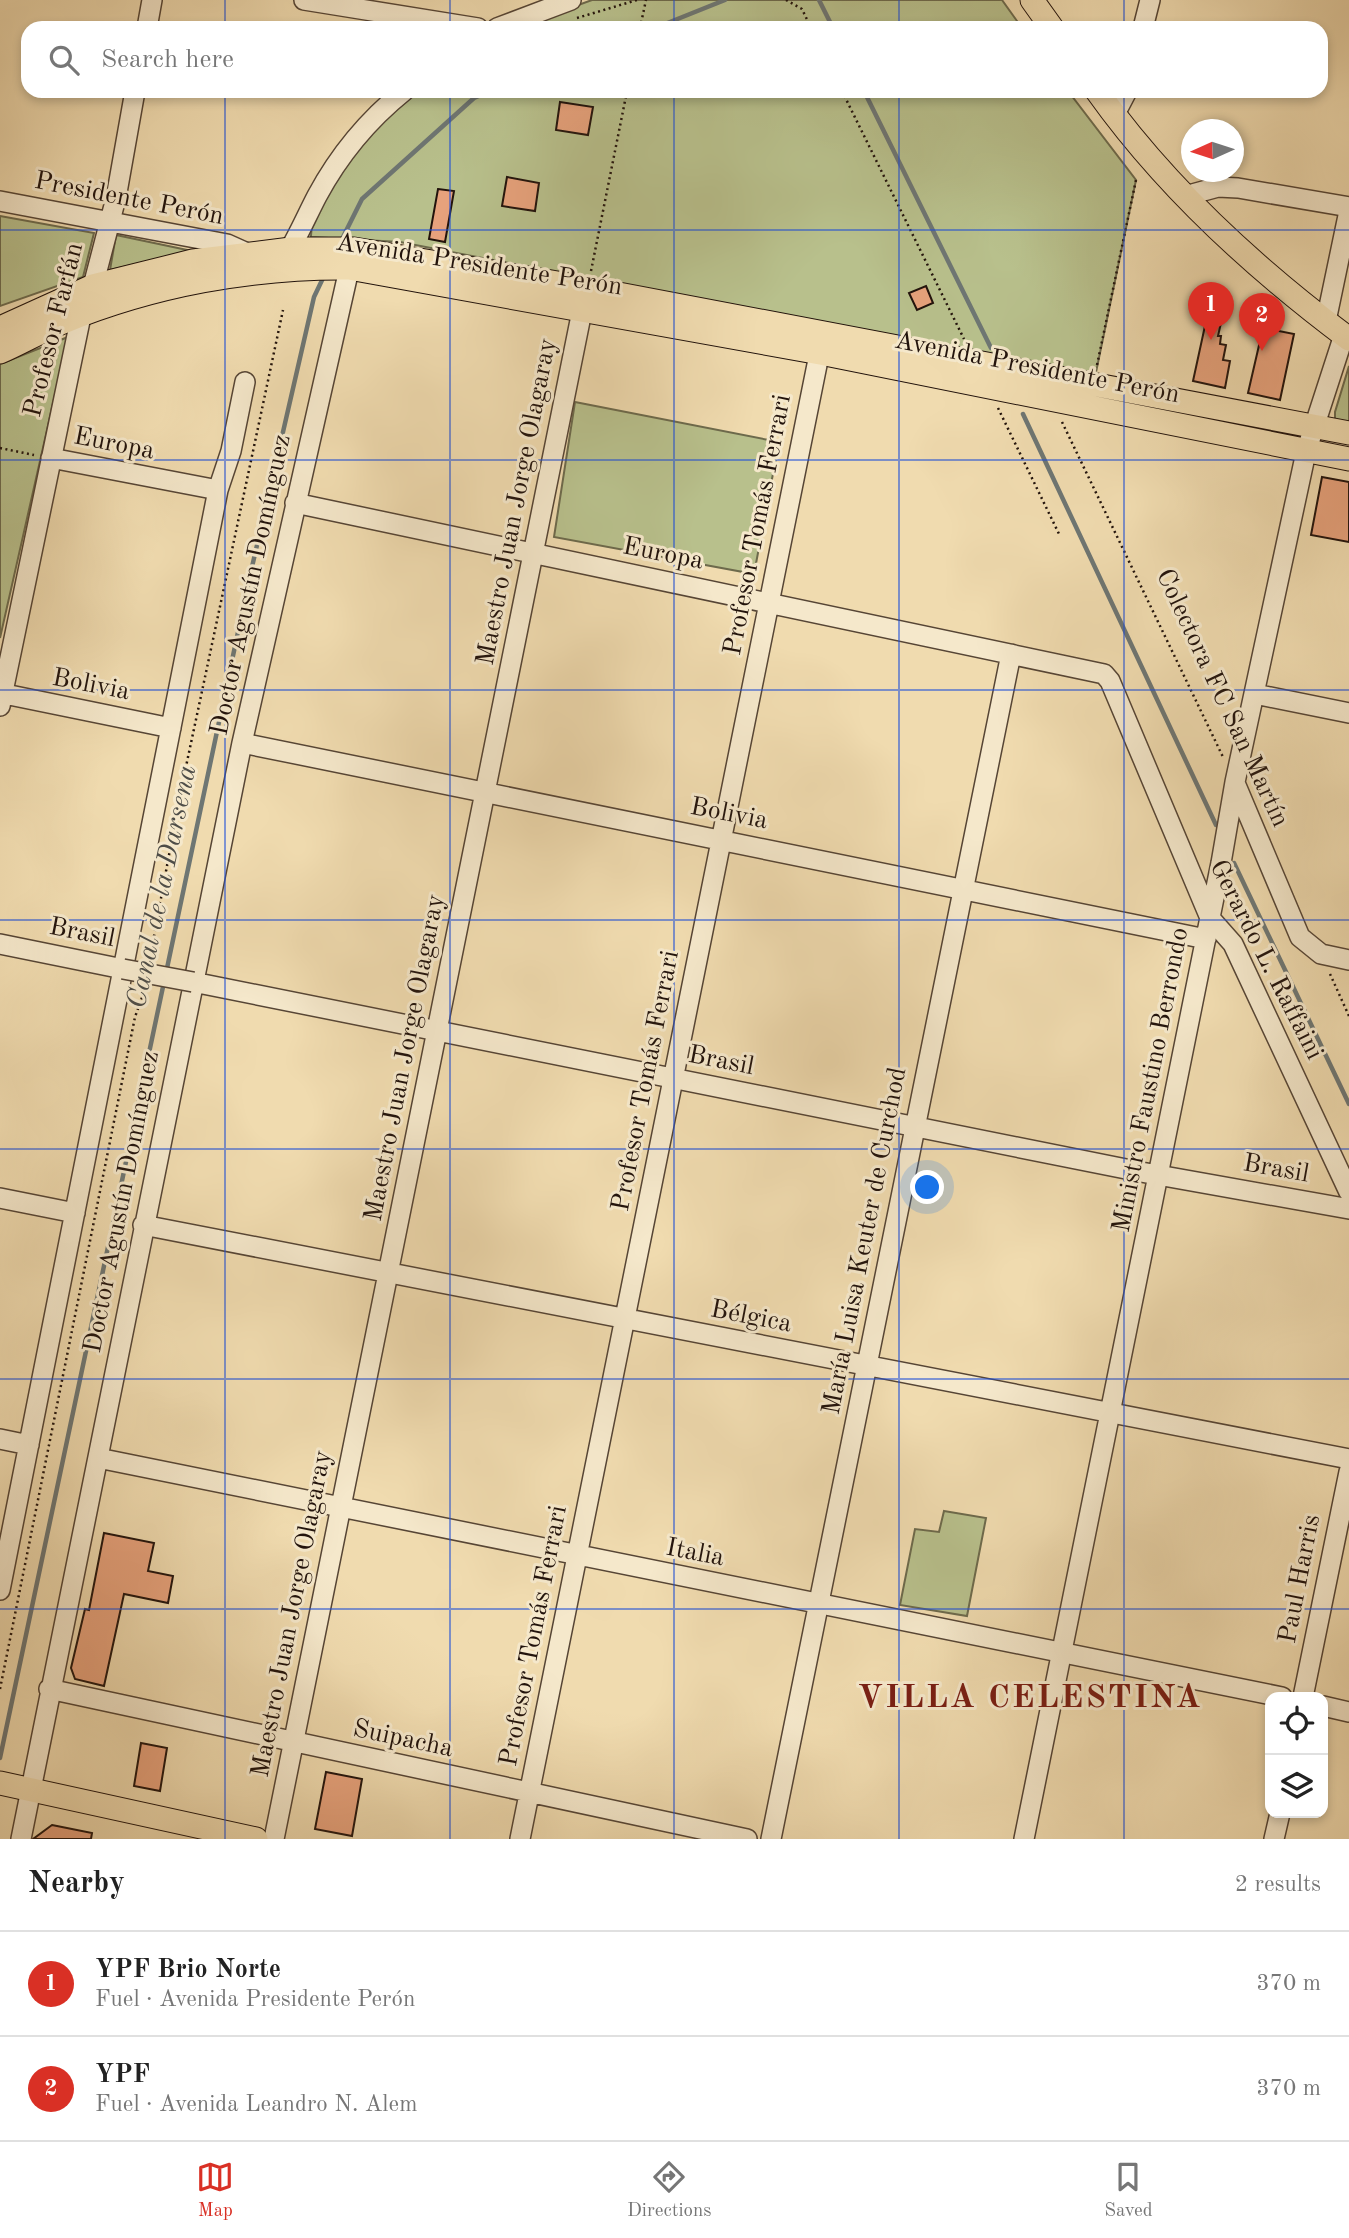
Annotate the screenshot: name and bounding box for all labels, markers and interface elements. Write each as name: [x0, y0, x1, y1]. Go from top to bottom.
search box: [21, 21, 1328, 98]
icon: search: [45, 41, 83, 79]
text: Search here: [101, 47, 234, 73]
north arrow: [1181, 119, 1244, 182]
street label: Presidente Perón: [32, 168, 226, 230]
street label: Avenida Presidente Perón: [334, 229, 624, 301]
street label: Profesor Farfán: [20, 240, 88, 420]
pin: 1: [1188, 282, 1234, 340]
pin: 2: [1239, 293, 1285, 351]
street label: Avenida Presidente Perón: [892, 328, 1182, 408]
street label: Maestro Juan Jorge Olagaray: [473, 336, 562, 668]
street label: Profesor Tomás Ferrari: [720, 392, 796, 658]
street label: Europa: [71, 423, 157, 465]
street label: Doctor Agustín Domínguez: [206, 432, 296, 738]
street label: Europa: [620, 533, 706, 575]
street label: Colectora FC San Martín: [1151, 565, 1293, 831]
street label: Bolivia: [50, 665, 132, 705]
water label: Canal de la Darsena: [124, 763, 202, 1011]
street label: Bolivia: [688, 794, 770, 834]
street label: Gerardo L. Raffaini: [1204, 856, 1328, 1064]
street label: Maestro Juan Jorge Olagaray: [361, 892, 450, 1224]
street label: Brasil: [47, 914, 117, 952]
street label: Ministro Faustino Berrondo: [1109, 925, 1193, 1235]
street label: Profesor Tomás Ferrari: [608, 948, 684, 1214]
street label: Brasil: [686, 1042, 756, 1080]
street label: Doctor Agustín Domínguez: [80, 1049, 164, 1355]
street label: María Luisa Keuter de Curchod: [819, 1065, 911, 1417]
street label: Brasil: [1241, 1150, 1311, 1188]
your location: [910, 1170, 944, 1204]
street label: Bélgica: [708, 1296, 794, 1338]
street label: Maestro Juan Jorge Olagaray: [248, 1448, 337, 1780]
street label: Profesor Tomás Ferrari: [496, 1503, 572, 1769]
street label: Paul Harris: [1275, 1512, 1325, 1646]
street label: Italia: [664, 1535, 727, 1571]
district label: VILLA CELESTINA: [858, 1682, 1202, 1715]
map controls: [1265, 1692, 1328, 1818]
button: locate: [1265, 1692, 1328, 1755]
street label: Suipacha: [351, 1716, 456, 1762]
button: layers: [1265, 1755, 1328, 1818]
text: Nearby: [28, 1869, 125, 1899]
text: 2 results: [1235, 1873, 1321, 1896]
text: YPF Brio Norte: [95, 1957, 281, 1983]
text: 1: [44, 1972, 58, 1995]
text: 370 m: [1256, 1972, 1321, 1995]
text: Fuel · Avenida Presidente Perón: [95, 1988, 415, 2011]
text: YPF: [95, 2062, 150, 2088]
text: 2: [44, 2077, 58, 2100]
text: 370 m: [1256, 2077, 1321, 2100]
text: Fuel · Avenida Leandro N. Alem: [95, 2093, 417, 2116]
tab: Map: [196, 2158, 234, 2223]
tab: Directions: [627, 2158, 712, 2223]
tab: Saved: [1104, 2158, 1153, 2223]

